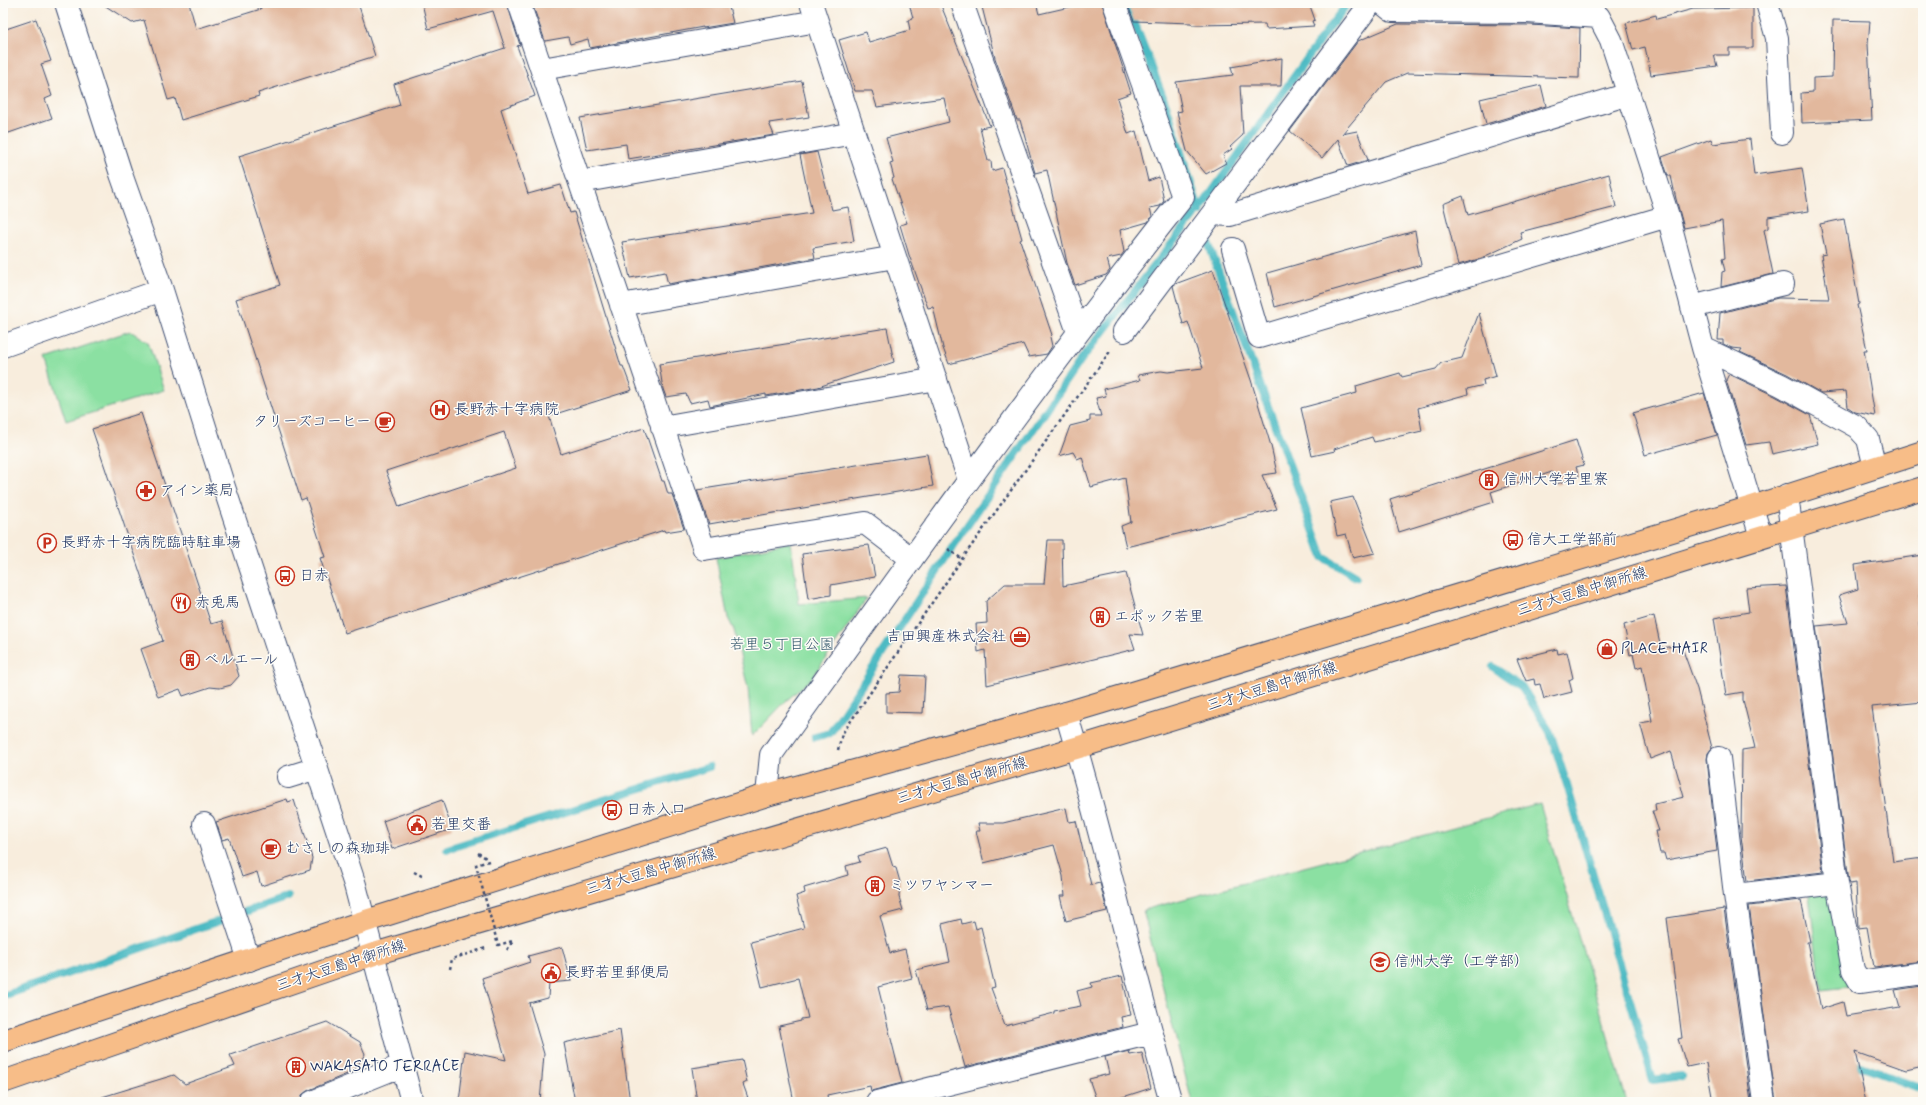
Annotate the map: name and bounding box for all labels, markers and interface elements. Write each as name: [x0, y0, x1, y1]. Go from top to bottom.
hospital icon: 長野赤十字病院: [429, 399, 451, 421]
place label: 長野赤十字病院: [454, 400, 559, 420]
cafe icon: タリーズコーヒー: [374, 411, 396, 433]
place label: タリーズコーヒー: [253, 412, 371, 432]
building icon: 信州大学若里寮: [1478, 469, 1500, 491]
place label: 信州大学若里寮: [1503, 470, 1608, 490]
pharmacy icon: アイン薬局: [135, 480, 157, 502]
place label: アイン薬局: [160, 481, 234, 501]
bus stop icon: 信大工学部前: [1502, 529, 1524, 551]
place label: 信大工学部前: [1527, 530, 1617, 550]
parking icon: 長野赤十字病院臨時駐車場: [36, 532, 58, 554]
place label: 長野赤十字病院臨時駐車場: [61, 533, 241, 553]
street label: 三才大豆島中御所線: [1515, 563, 1649, 621]
bus stop icon: 日赤: [274, 565, 296, 587]
place label: 日赤: [299, 566, 329, 586]
restaurant icon: 赤兎馬: [170, 592, 192, 614]
place label: 赤兎馬: [195, 593, 240, 613]
building icon: エポック若里: [1089, 606, 1111, 628]
place label: エポック若里: [1114, 607, 1204, 627]
office icon: 吉田興産株式会社: [1009, 626, 1031, 648]
place label: 吉田興産株式会社: [886, 627, 1006, 647]
park label: 若里５丁目公園: [729, 635, 835, 655]
shop icon: PLACE HAIR: [1596, 638, 1618, 660]
place label: PLACE HAIR: [1621, 639, 1708, 659]
building icon: ベルエール: [179, 649, 201, 671]
place label: ベルエール: [204, 650, 278, 670]
street label: 三才大豆島中御所線: [1205, 658, 1339, 716]
street label: 三才大豆島中御所線: [894, 753, 1030, 809]
bus stop icon: 日赤入口: [601, 799, 623, 821]
place label: 日赤入口: [626, 800, 686, 820]
public building icon: 若里交番: [406, 814, 428, 836]
place label: 若里交番: [431, 815, 491, 835]
cafe icon: むさしの森珈琲: [260, 838, 282, 860]
place label: むさしの森珈琲: [285, 839, 390, 859]
street label: 三才大豆島中御所線: [583, 844, 719, 900]
building icon: ミツワヤンマー: [864, 875, 886, 897]
place label: ミツワヤンマー: [889, 876, 994, 896]
street label: 三才大豆島中御所線: [274, 936, 408, 996]
school or university icon: 信州大学（工学部）: [1369, 951, 1391, 973]
place label: 信州大学（工学部）: [1394, 952, 1529, 972]
public building icon: 長野若里郵便局: [540, 962, 562, 984]
place label: 長野若里郵便局: [565, 963, 670, 983]
building icon: WAKASATO TERRACE: [285, 1056, 307, 1078]
place label: WAKASATO TERRACE: [310, 1057, 460, 1077]

